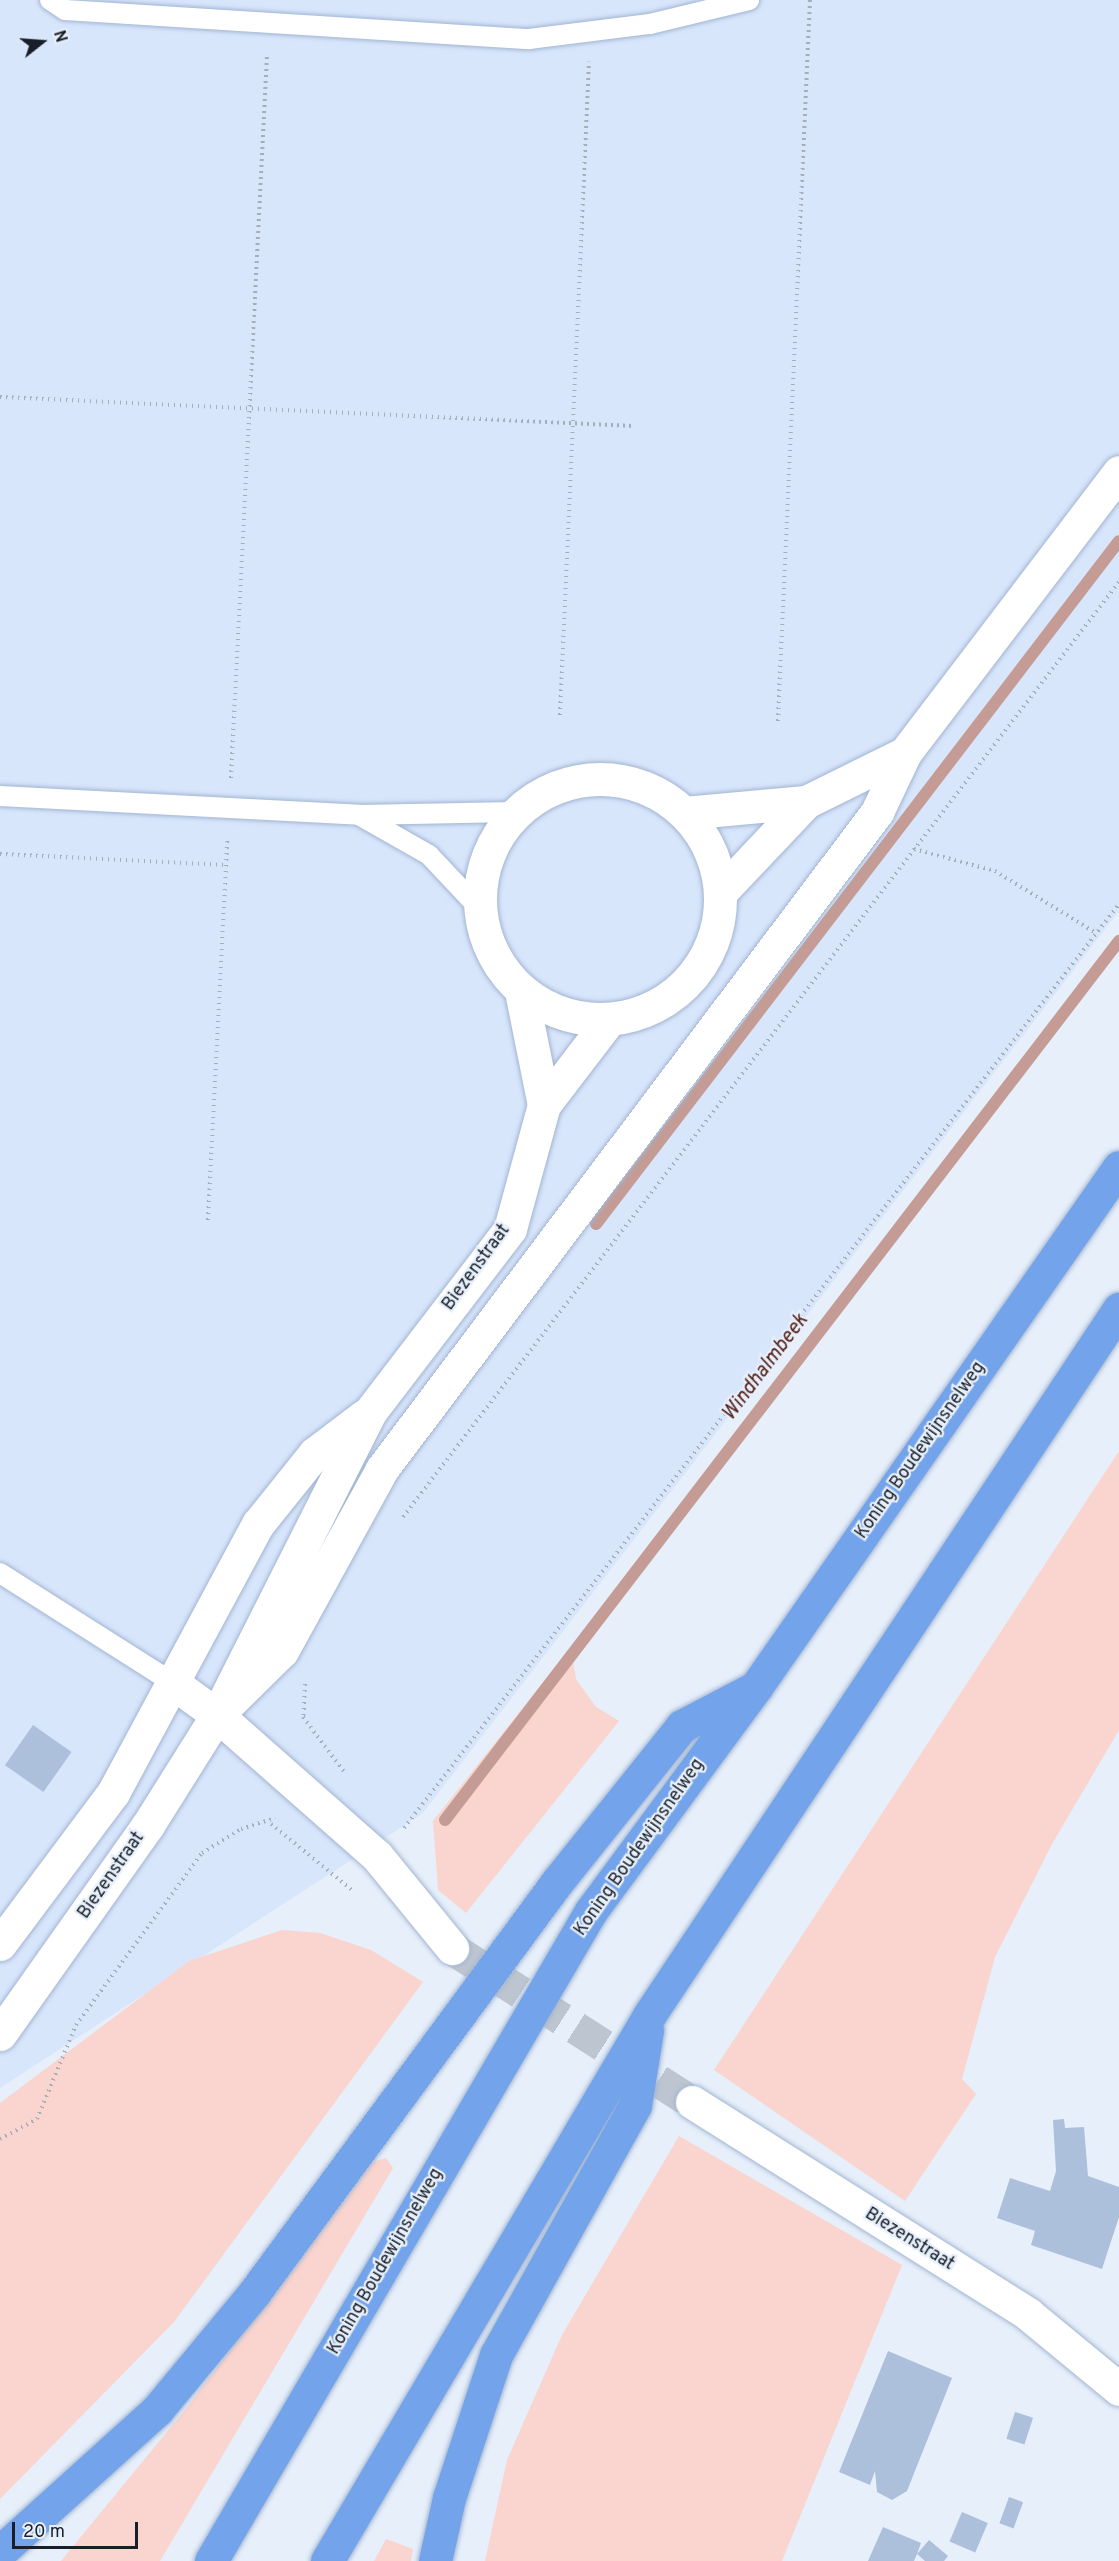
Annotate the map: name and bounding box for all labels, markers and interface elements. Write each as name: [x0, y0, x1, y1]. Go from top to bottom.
north arrow: [12, 12, 72, 72]
text: N: [48, 28, 70, 45]
street label: Biezenstraat: [438, 1221, 516, 1315]
water label: Windhalmbeek: [718, 1310, 814, 1426]
street label: Koning Boudewijnsnelweg: [852, 1358, 990, 1544]
street label: Koning Boudewijnsnelweg: [571, 1755, 709, 1941]
street label: Biezenstraat: [74, 1828, 150, 1924]
street label: Koning Boudewijnsnelweg: [324, 2165, 448, 2359]
street label: Biezenstraat: [860, 2204, 958, 2276]
scale bar: [15, 2510, 141, 2548]
text: 20 m: [23, 2521, 65, 2544]

